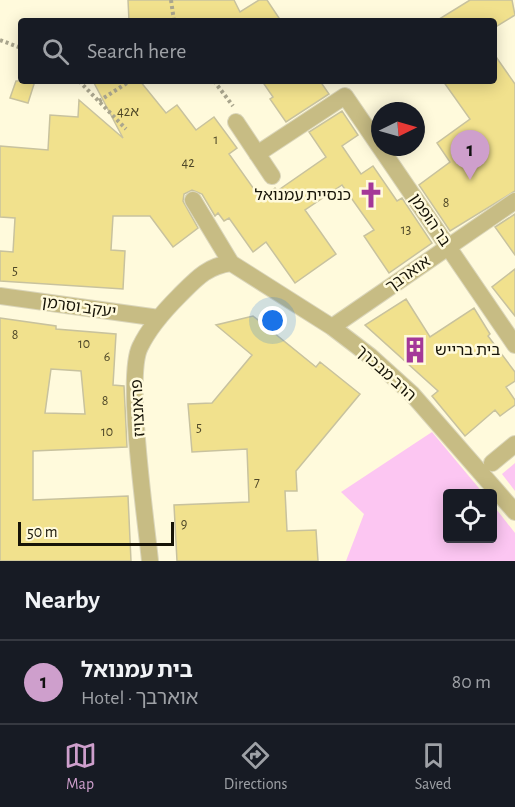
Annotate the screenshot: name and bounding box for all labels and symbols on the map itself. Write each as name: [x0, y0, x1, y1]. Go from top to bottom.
north arrow: [371, 102, 425, 156]
house number: 42א: [117, 105, 139, 119]
pin: 1: [450, 130, 490, 180]
house number: 1: [214, 133, 218, 147]
house number: 42: [181, 156, 195, 170]
church icon: כנסיית עמנואל: [356, 180, 386, 210]
place label: כנסיית עמנואל: [254, 187, 351, 203]
street label: בר הופמן: [407, 191, 453, 249]
house number: 8: [443, 196, 449, 210]
house number: 13: [401, 223, 412, 237]
street label: אוארבך: [383, 253, 433, 295]
house number: 5: [12, 264, 18, 278]
street label: יעקב וסרמן: [41, 294, 117, 320]
your location: [258, 306, 287, 335]
house number: 8: [12, 328, 18, 342]
building icon: בית ברייש: [400, 335, 430, 365]
house number: 10: [78, 337, 90, 351]
street label: הרב מבכרך: [353, 342, 419, 404]
place label: בית ברייש: [435, 342, 500, 358]
house number: 6: [104, 350, 110, 364]
street label: פראנצויז: [128, 379, 148, 437]
house number: 8: [102, 394, 108, 408]
house number: 5: [196, 421, 202, 435]
house number: 10: [101, 425, 113, 439]
house number: 7: [254, 475, 260, 489]
house number: 9: [181, 517, 187, 531]
scale bar: [18, 519, 174, 546]

